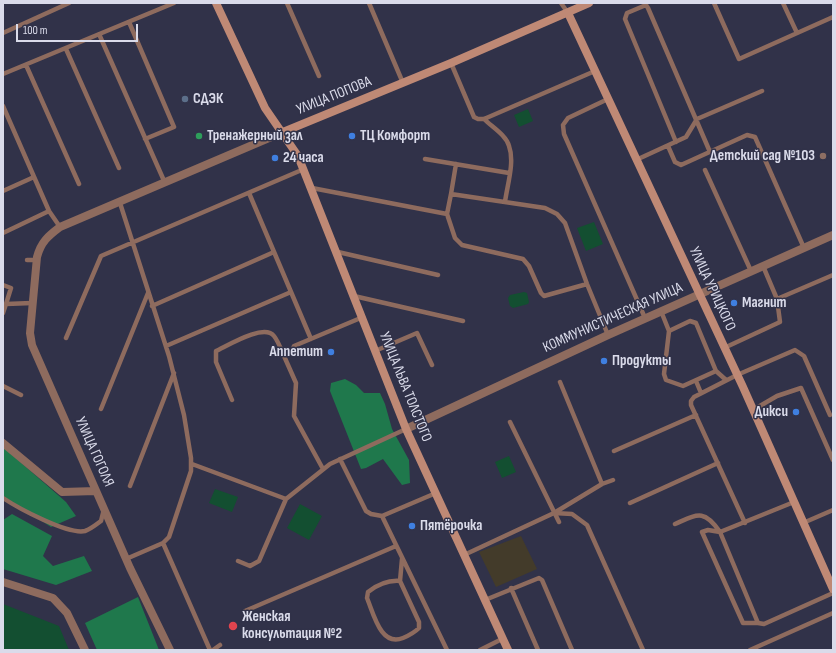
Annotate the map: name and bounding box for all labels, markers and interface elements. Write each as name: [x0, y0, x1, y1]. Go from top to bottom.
scale bar: [18, 16, 140, 42]
text: 100 m: [23, 23, 48, 38]
street label: УЛИЦА ПОПОВА: [294, 73, 374, 119]
place label: СДЭК: [193, 90, 223, 108]
marker: СДЭК: [180, 94, 190, 104]
place label: Тренажерный зал: [207, 127, 303, 145]
place label: ТЦ Комфорт: [360, 127, 430, 145]
marker: Тренажерный зал: [194, 131, 204, 141]
marker: ТЦ Комфорт: [347, 131, 357, 141]
place label: Детский сад №103: [710, 147, 815, 165]
place label: 24 часа: [283, 149, 324, 167]
marker: Детский сад №103: [818, 151, 828, 161]
marker: 24 часа: [270, 153, 280, 163]
street label: УЛИЦА УРИЦКОГО: [685, 244, 739, 334]
street label: КОММУНИСТИЧЕСКАЯ УЛИЦА: [540, 279, 686, 357]
place label: Магнит: [742, 294, 787, 312]
marker: Магнит: [729, 298, 739, 308]
street label: УЛИЦА ЛЬВА ТОЛСТОГО: [375, 329, 435, 445]
place label: Аппетит: [269, 343, 323, 361]
marker: Аппетит: [326, 347, 336, 357]
place label: Продукты: [612, 352, 671, 370]
marker: Продукты: [599, 356, 609, 366]
place label: Дикси: [755, 403, 788, 421]
marker: Дикси: [791, 407, 801, 417]
street label: УЛИЦА ГОГОЛЯ: [71, 414, 117, 490]
place label: Пятёрочка: [420, 517, 482, 535]
marker: Пятёрочка: [407, 521, 417, 531]
place label: Женская консультация №2: [242, 608, 342, 643]
marker: Женская консультация №2: [227, 620, 239, 632]

